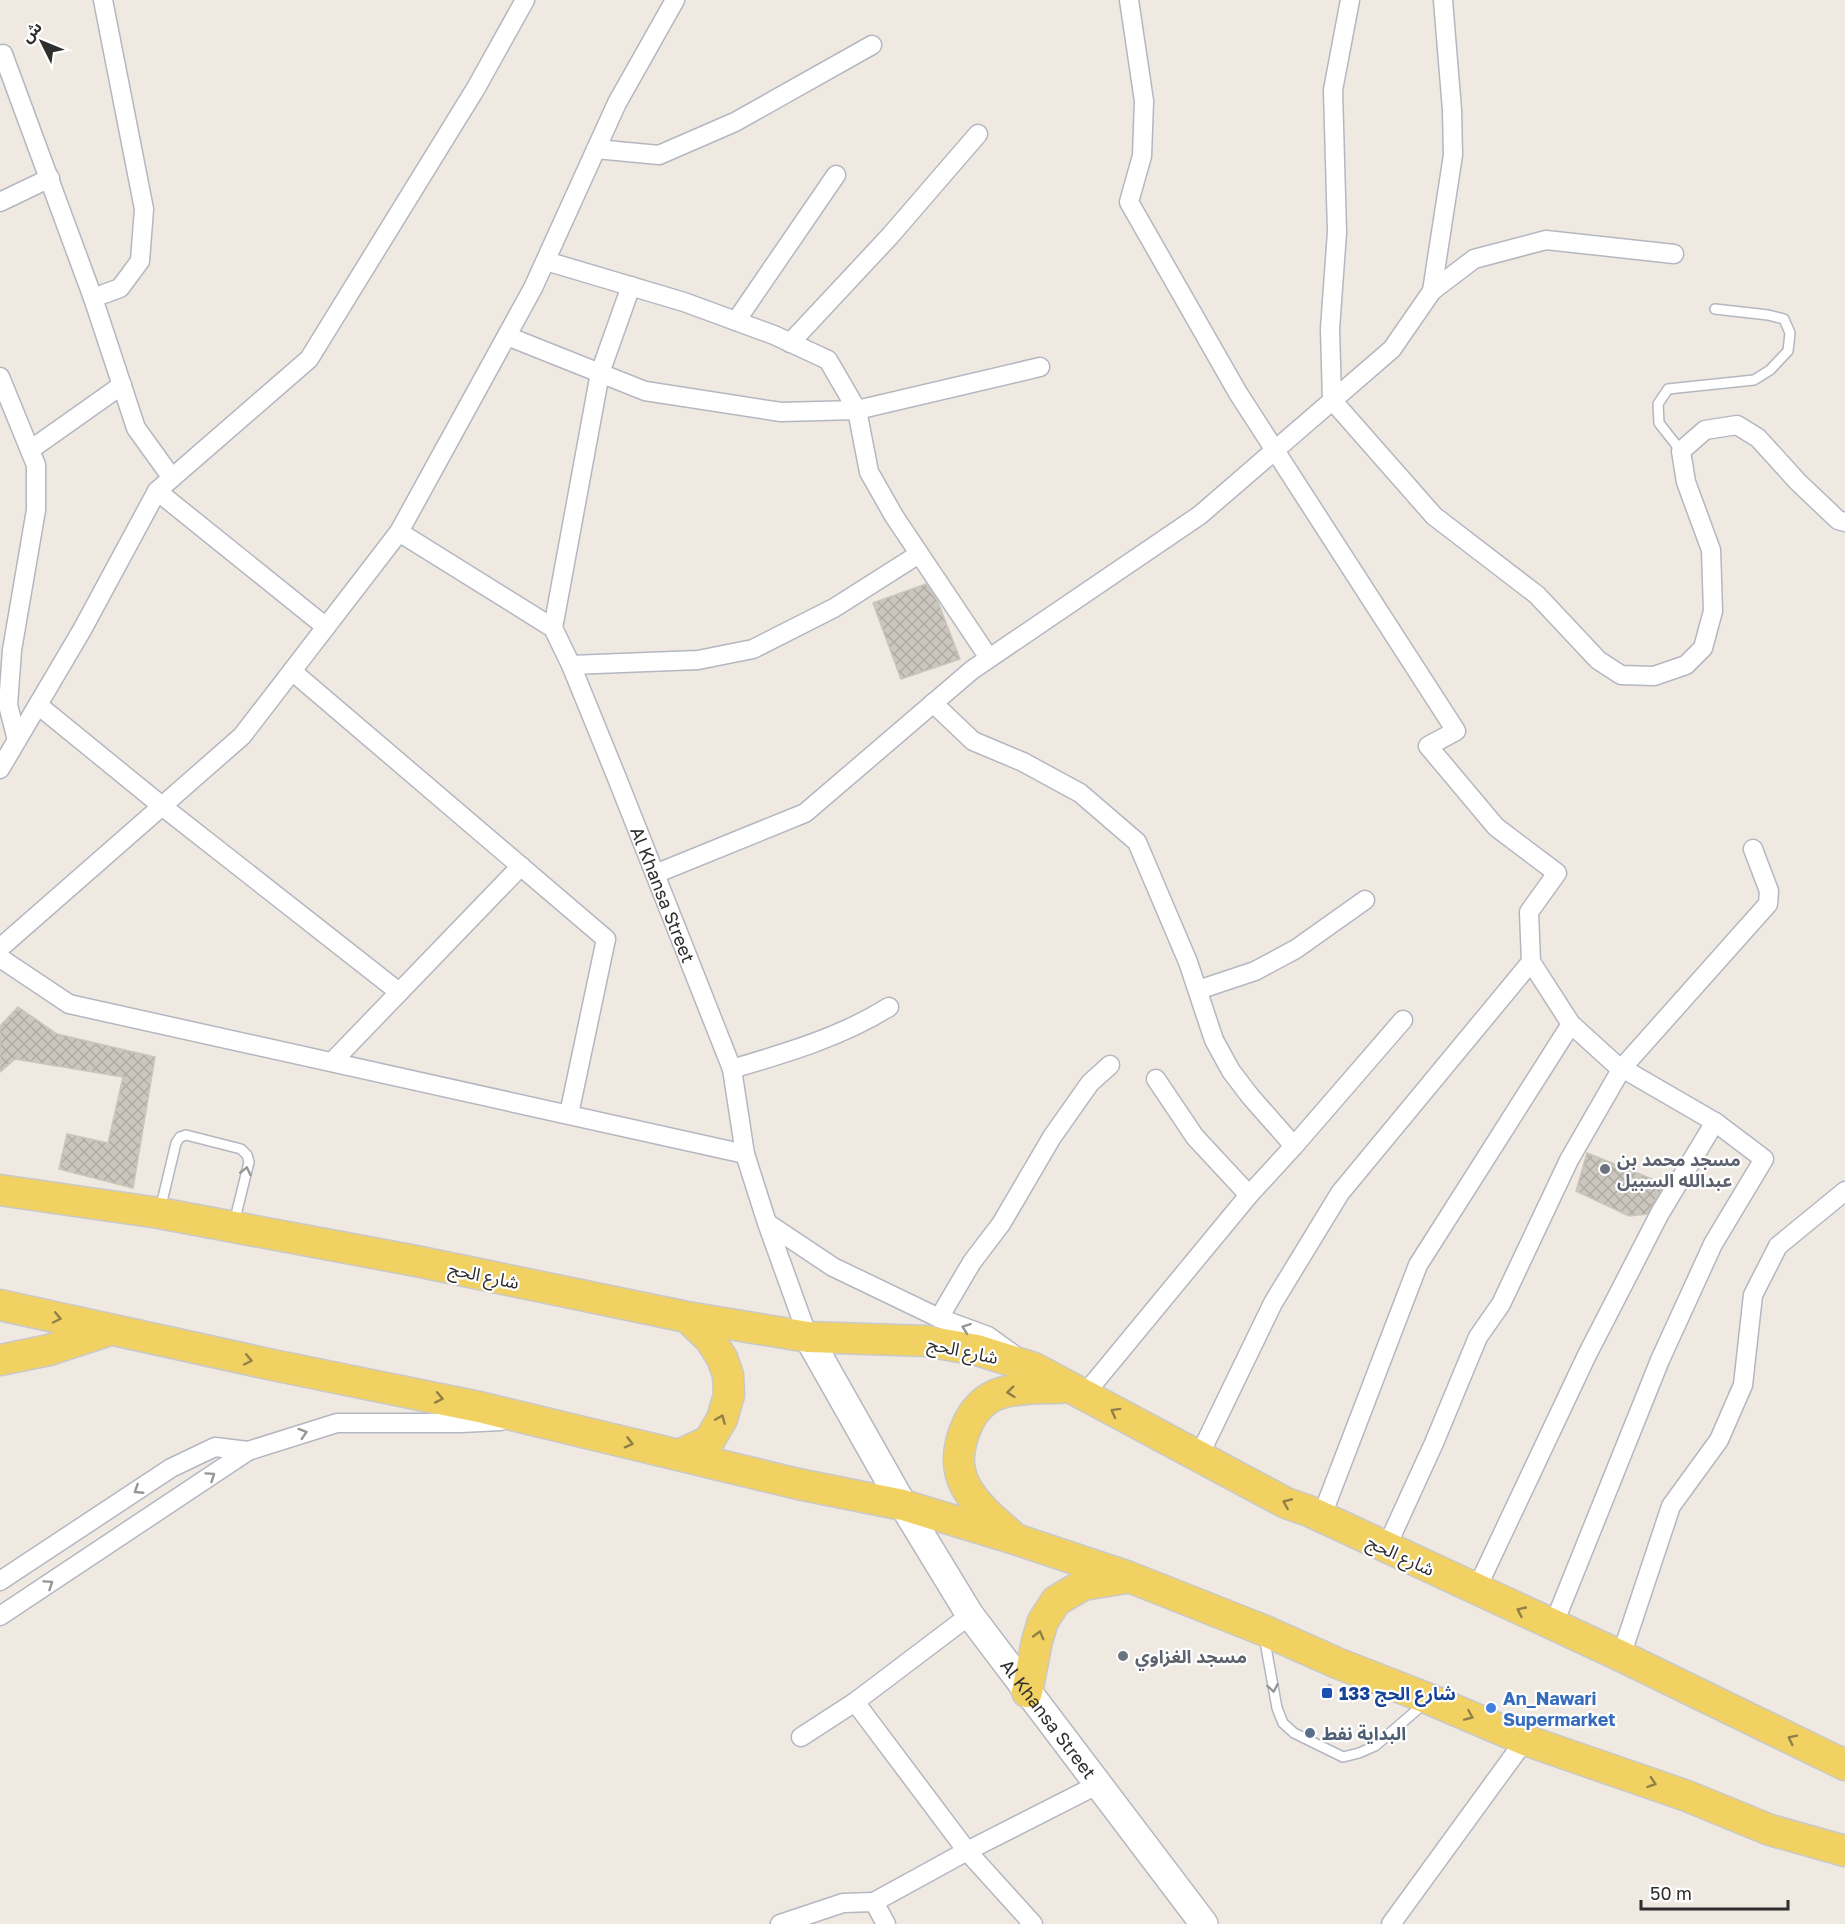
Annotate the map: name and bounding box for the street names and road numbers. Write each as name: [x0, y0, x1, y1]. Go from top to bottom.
street label: Al Khansa Street: [626, 823, 700, 966]
street label: شارع الحج: [446, 1257, 521, 1297]
street label: شارع الحج: [925, 1332, 1000, 1372]
street label: شارع الحج: [1362, 1530, 1438, 1584]
street label: Al Khansa Street: [996, 1655, 1101, 1783]

